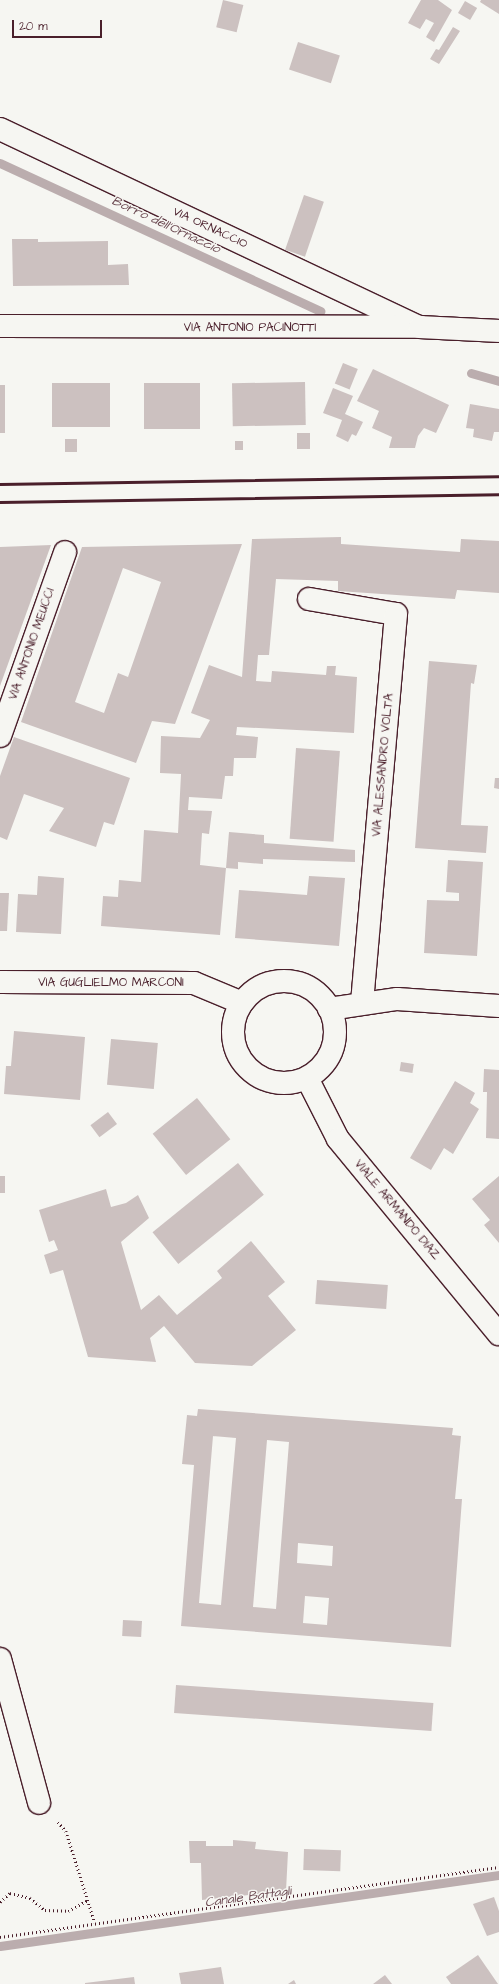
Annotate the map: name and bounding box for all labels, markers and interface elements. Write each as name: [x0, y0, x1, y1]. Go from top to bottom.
scale bar: [14, 12, 104, 38]
text: 20 m: [19, 18, 48, 35]
water label: Borro dell'Ornaccio: [109, 193, 223, 257]
street label: VIA ORNACCIO: [170, 204, 250, 252]
street label: VIA ANTONIO PACINOTTI: [184, 321, 316, 335]
street label: VIA ANTONIO MEUCCI: [6, 586, 58, 702]
street label: VIA ALESSANDRO VOLTA: [370, 693, 396, 837]
street label: VIA GUGLIELMO MARCONI: [38, 976, 184, 990]
street label: VIALE ARMANDO DIAZ: [351, 1157, 443, 1263]
water label: Canale Battagli: [204, 1883, 292, 1911]

